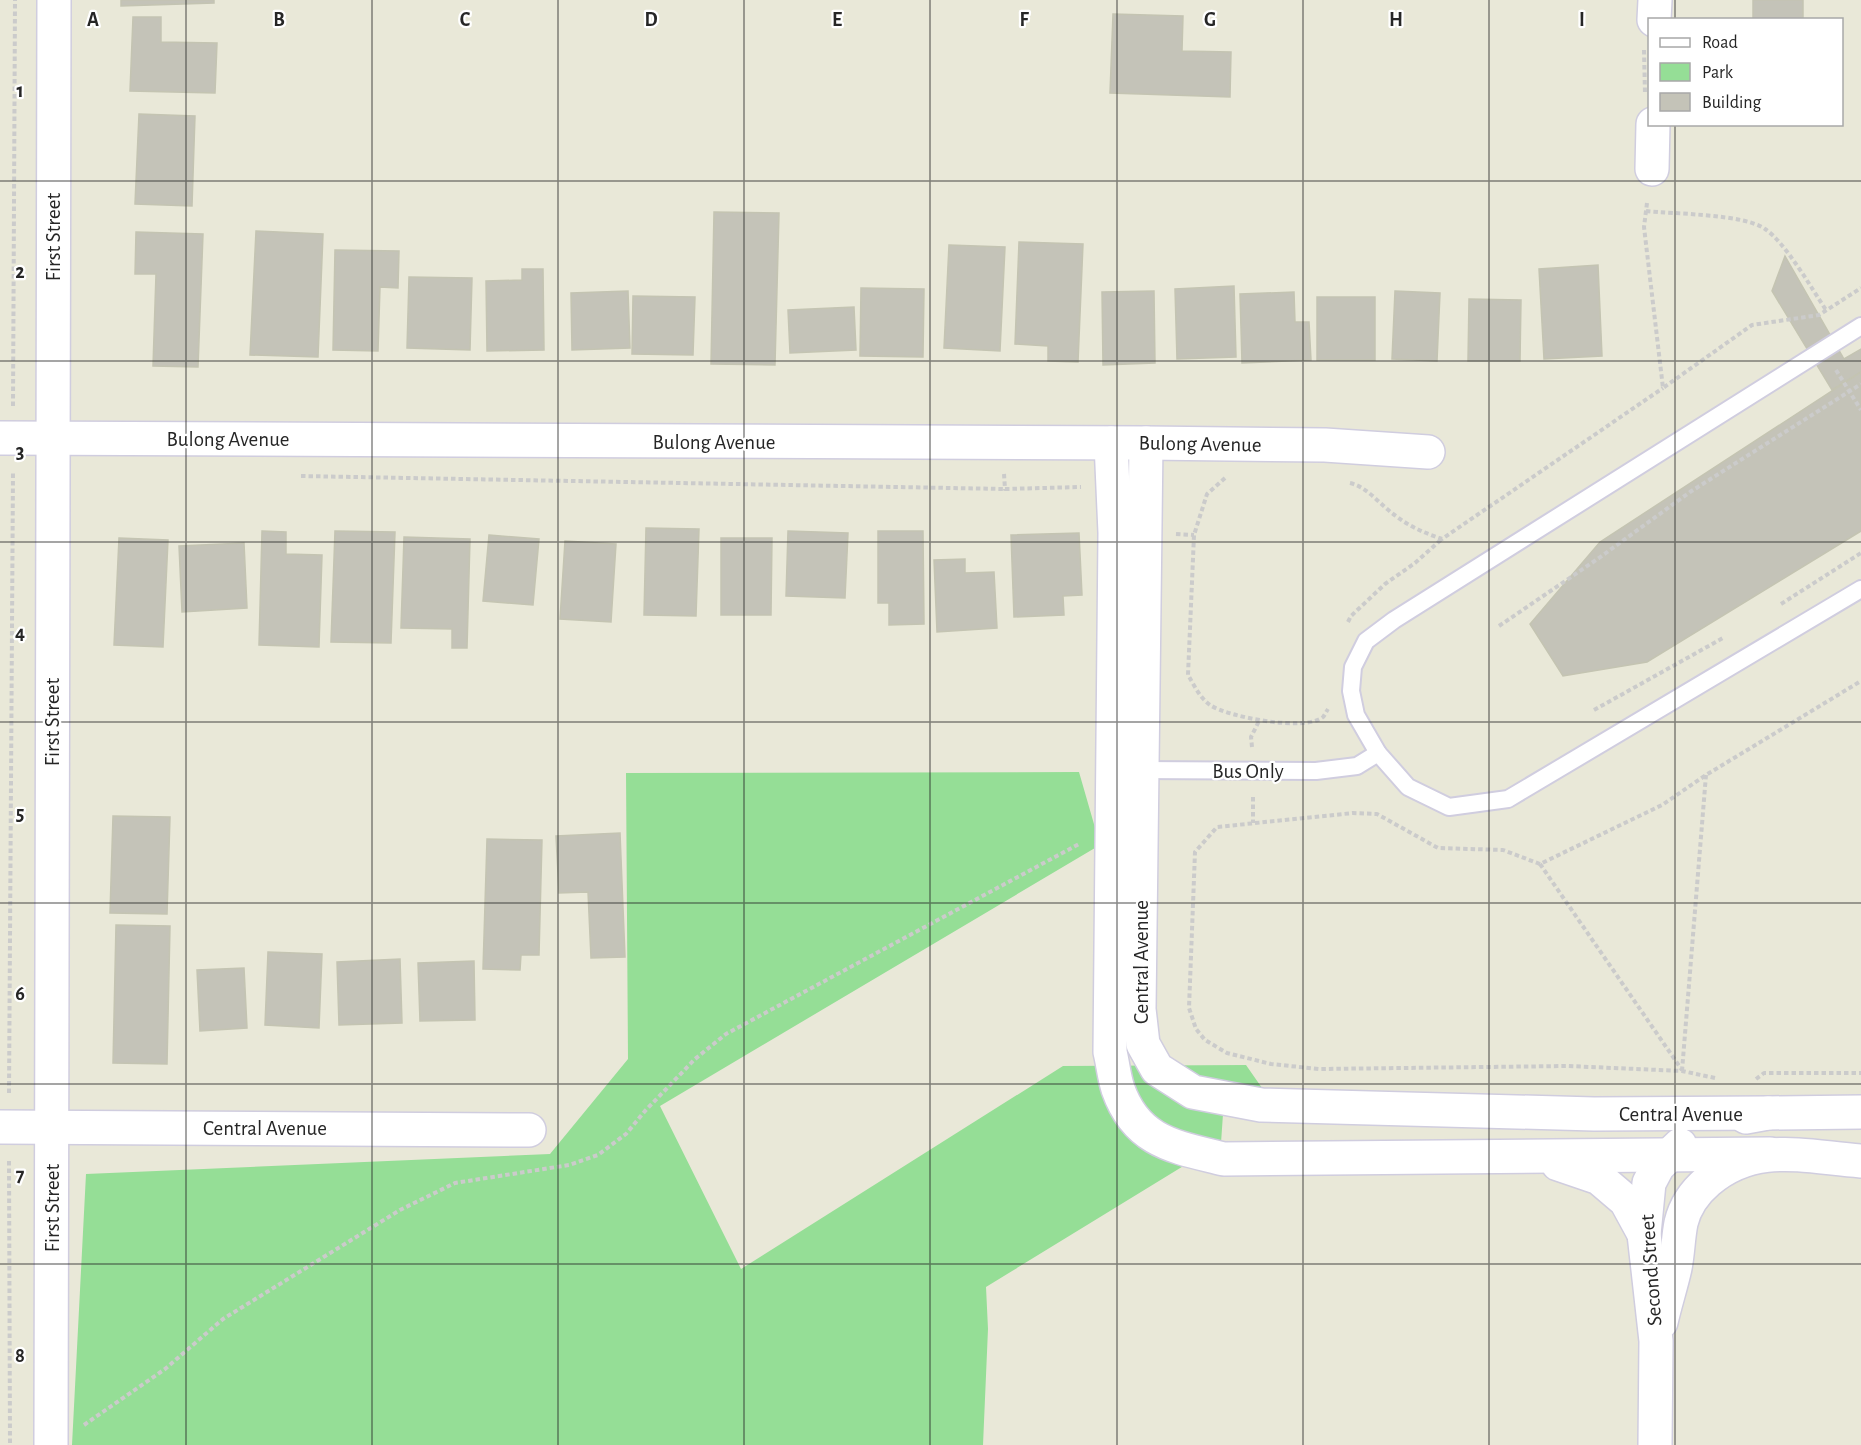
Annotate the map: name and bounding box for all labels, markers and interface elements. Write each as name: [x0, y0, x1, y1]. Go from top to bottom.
text: A: [87, 10, 99, 30]
text: B: [273, 10, 285, 30]
text: C: [460, 10, 471, 30]
text: D: [644, 10, 658, 30]
text: E: [832, 10, 842, 30]
text: F: [1019, 10, 1029, 30]
text: G: [1204, 10, 1216, 30]
text: H: [1389, 10, 1403, 30]
text: I: [1579, 10, 1585, 30]
legend: [1648, 18, 1843, 126]
text: Road: [1702, 34, 1738, 52]
text: Park: [1702, 64, 1734, 82]
text: 1: [16, 81, 24, 101]
text: Building: [1702, 94, 1762, 112]
street label: First Street: [43, 193, 64, 281]
text: 2: [15, 262, 25, 282]
street label: Bulong Avenue: [166, 429, 290, 450]
street label: Bulong Avenue: [652, 432, 776, 453]
street label: Bulong Avenue: [1138, 432, 1262, 456]
text: 3: [16, 442, 24, 462]
text: 4: [15, 623, 25, 643]
street label: First Street: [42, 678, 63, 766]
street label: Bus Only: [1212, 761, 1284, 782]
text: 5: [16, 804, 24, 824]
street label: Central Avenue: [1131, 900, 1152, 1024]
text: 6: [15, 984, 25, 1004]
street label: Central Avenue: [1619, 1104, 1743, 1125]
street label: Central Avenue: [203, 1118, 327, 1139]
street label: First Street: [42, 1164, 63, 1252]
text: 7: [16, 1165, 25, 1185]
street label: Second Street: [1637, 1213, 1665, 1327]
text: 8: [15, 1346, 25, 1366]

